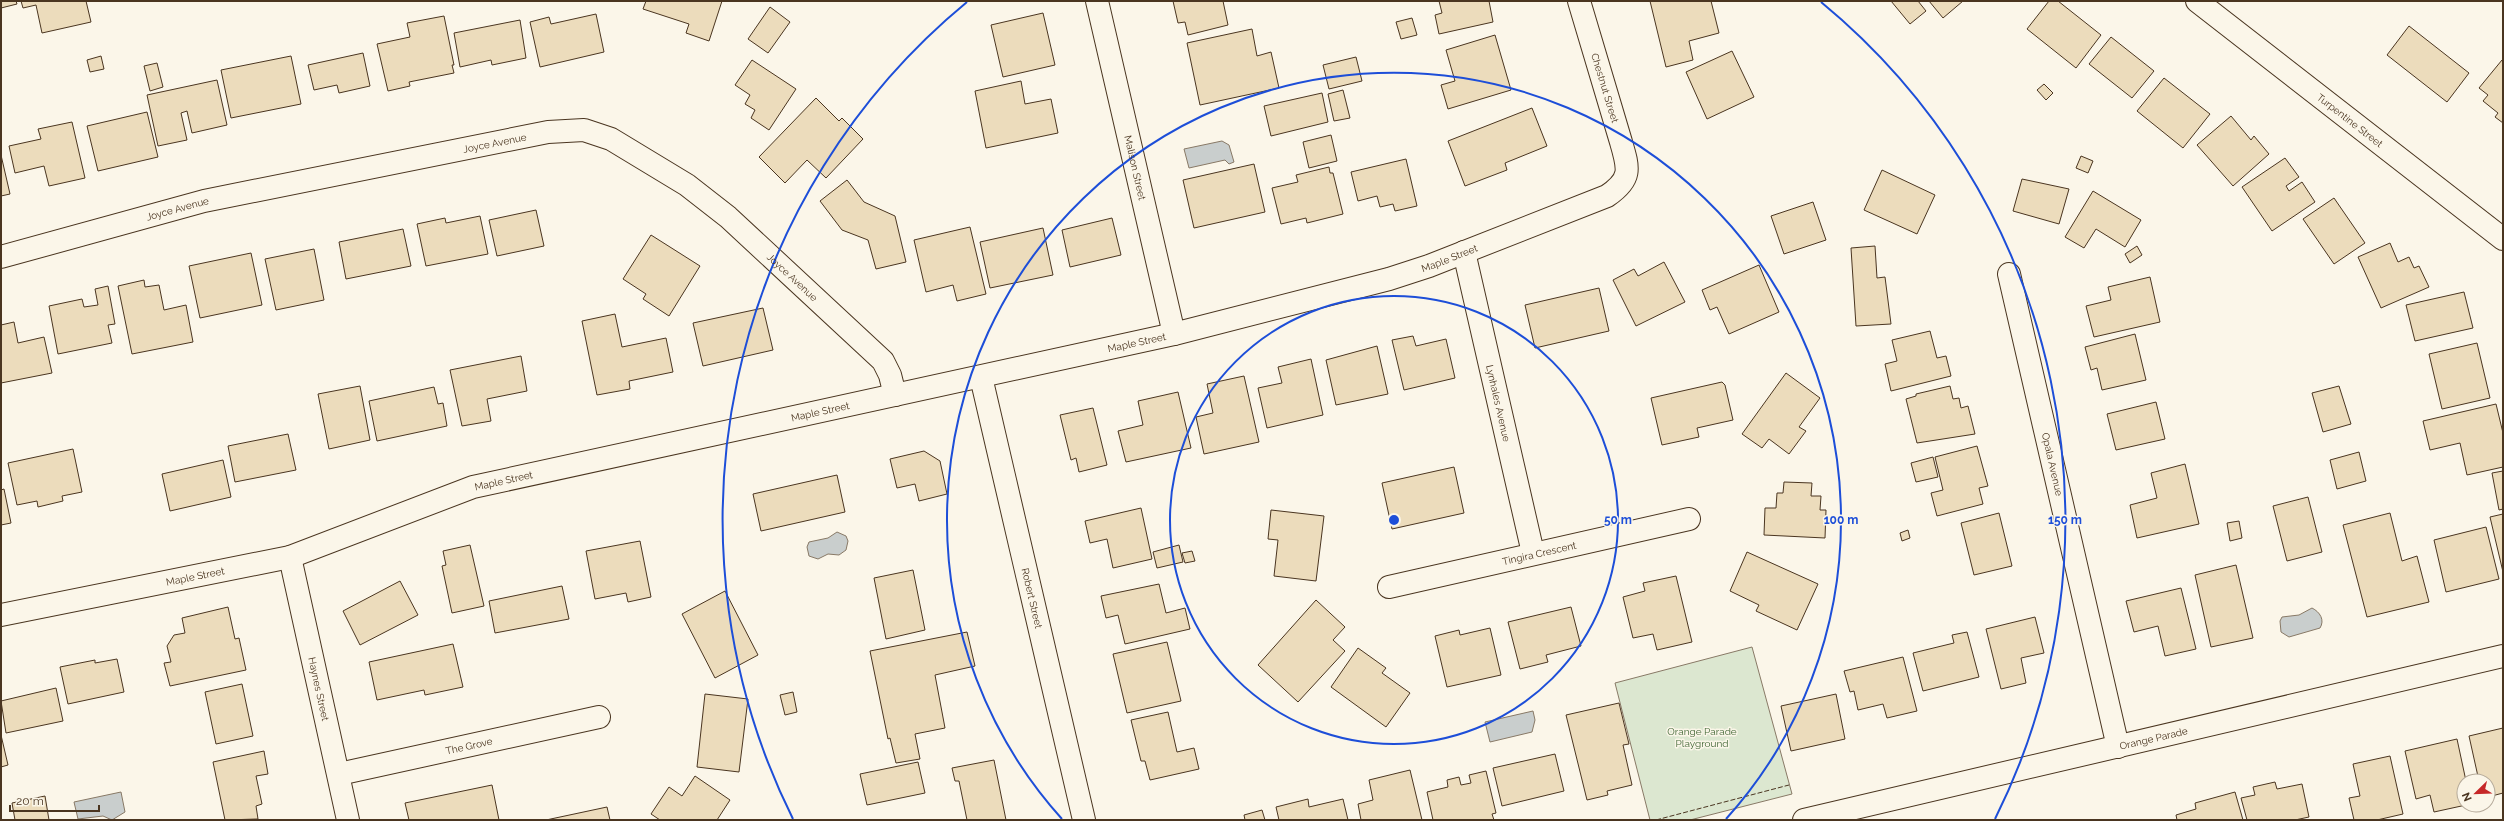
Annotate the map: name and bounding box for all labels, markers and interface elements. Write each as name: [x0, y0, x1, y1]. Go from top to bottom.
street label: Chestnut Street: [1589, 52, 1621, 125]
street label: Turpentine Street: [2315, 91, 2386, 149]
street label: Joyce Avenue: [462, 131, 527, 154]
street label: Malison Street: [1123, 134, 1148, 202]
street label: Joyce Avenue: [145, 195, 210, 222]
street label: Maple Street: [1420, 242, 1480, 274]
street label: Joyce Avenue: [765, 251, 820, 303]
street label: Maple Street: [1107, 330, 1167, 354]
street label: Lynhales Avenue: [1485, 364, 1513, 443]
street label: Maple Street: [790, 399, 851, 423]
street label: Opala Avenue: [2040, 431, 2065, 497]
street label: Maple Street: [473, 468, 534, 492]
centre of rings: [1387, 513, 1401, 527]
text: 50 m: [1604, 513, 1632, 527]
text: 100 m: [1824, 513, 1858, 527]
text: 150 m: [2048, 513, 2082, 527]
street label: Tingira Crescent: [1501, 539, 1578, 567]
street label: Maple Street: [165, 565, 226, 587]
street label: Robert Street: [1020, 567, 1045, 630]
street label: Haynes Street: [307, 656, 332, 722]
street label: Orange Parade: [2118, 725, 2189, 751]
park label: Orange Parade Playground: [1667, 726, 1737, 749]
street label: The Grove: [444, 735, 494, 756]
north arrow: [2456, 773, 2496, 813]
scale bar: [10, 787, 99, 813]
text: N: [2460, 790, 2475, 803]
text: 20 m: [16, 794, 44, 808]

